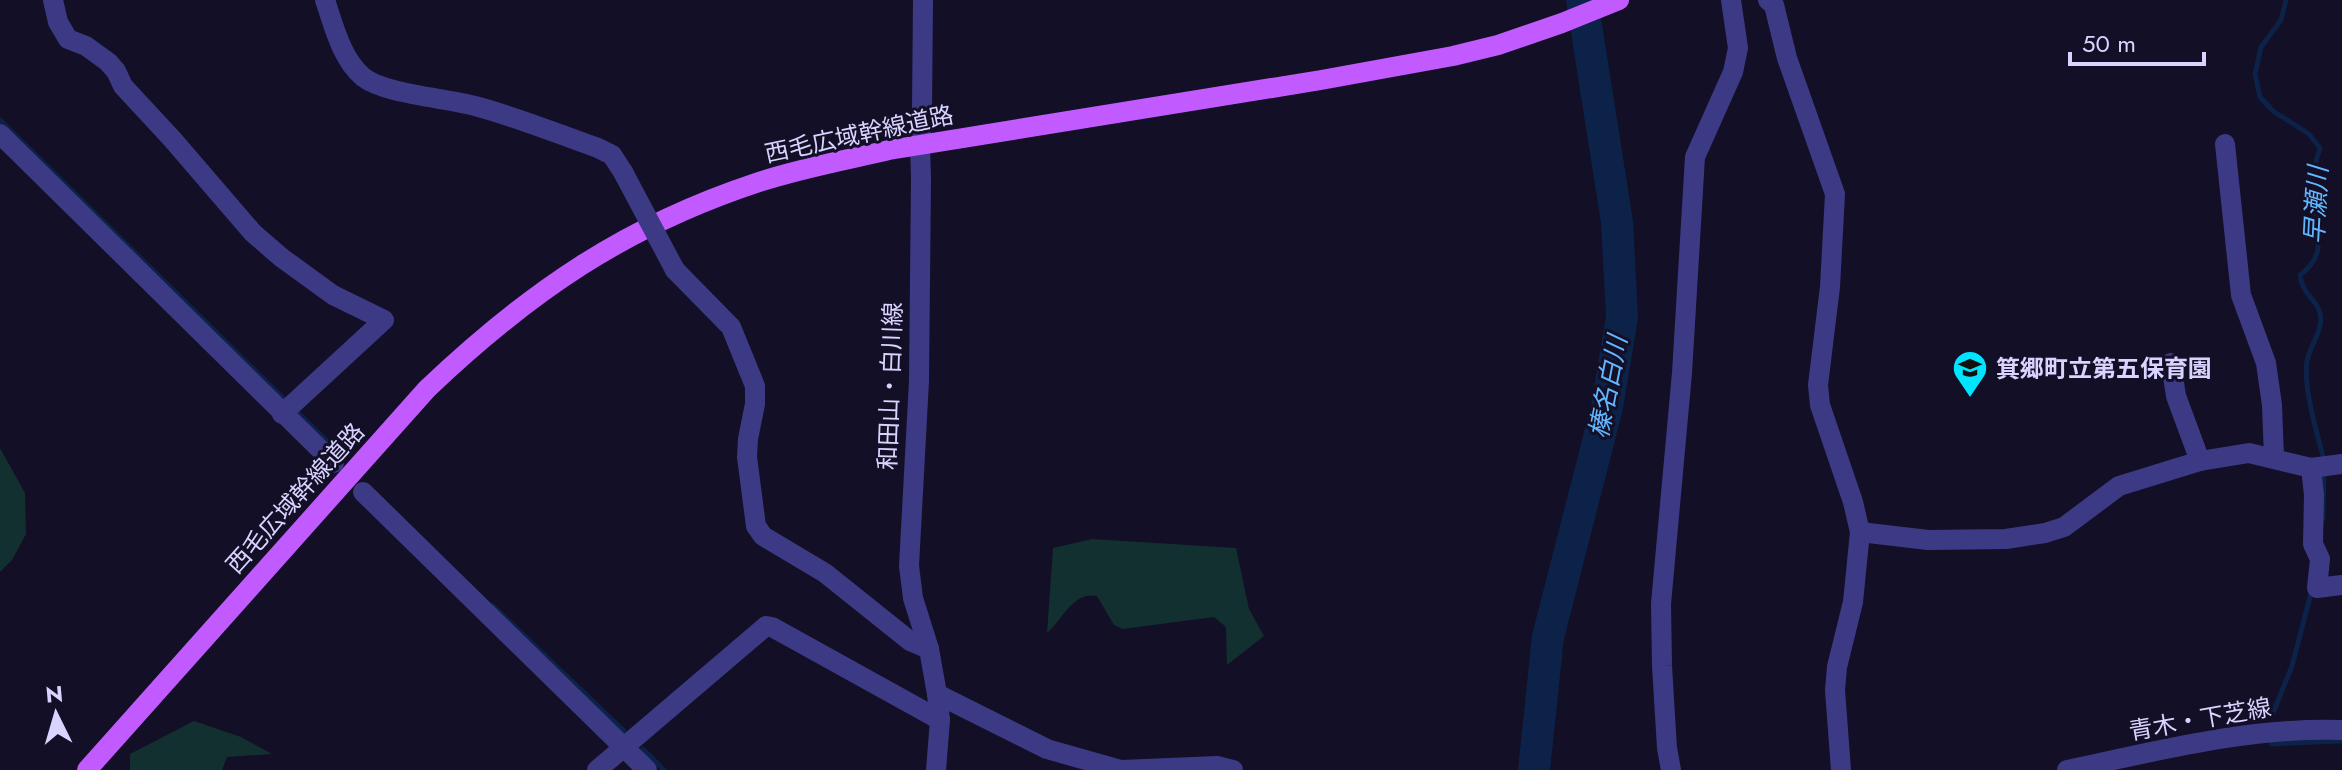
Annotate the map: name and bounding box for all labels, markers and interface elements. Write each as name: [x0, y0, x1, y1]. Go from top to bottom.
scale bar: [2070, 16, 2204, 66]
text: 50 m: [2082, 26, 2136, 61]
street label: 西毛広域幹線道路: [761, 97, 957, 171]
water label: 早瀬川: [2295, 162, 2337, 245]
street label: 和田山・白川線: [870, 301, 910, 471]
water label: 榛名白川: [1579, 329, 1637, 442]
school or university icon: 箕郷町立第五保育園: [1951, 349, 1989, 399]
place label: 箕郷町立第五保育園: [1996, 351, 2212, 386]
street label: 西毛広域幹線道路: [218, 415, 372, 581]
north arrow: [16, 674, 96, 754]
text: N: [44, 677, 64, 711]
street label: 青木・下芝線: [2126, 689, 2274, 749]

